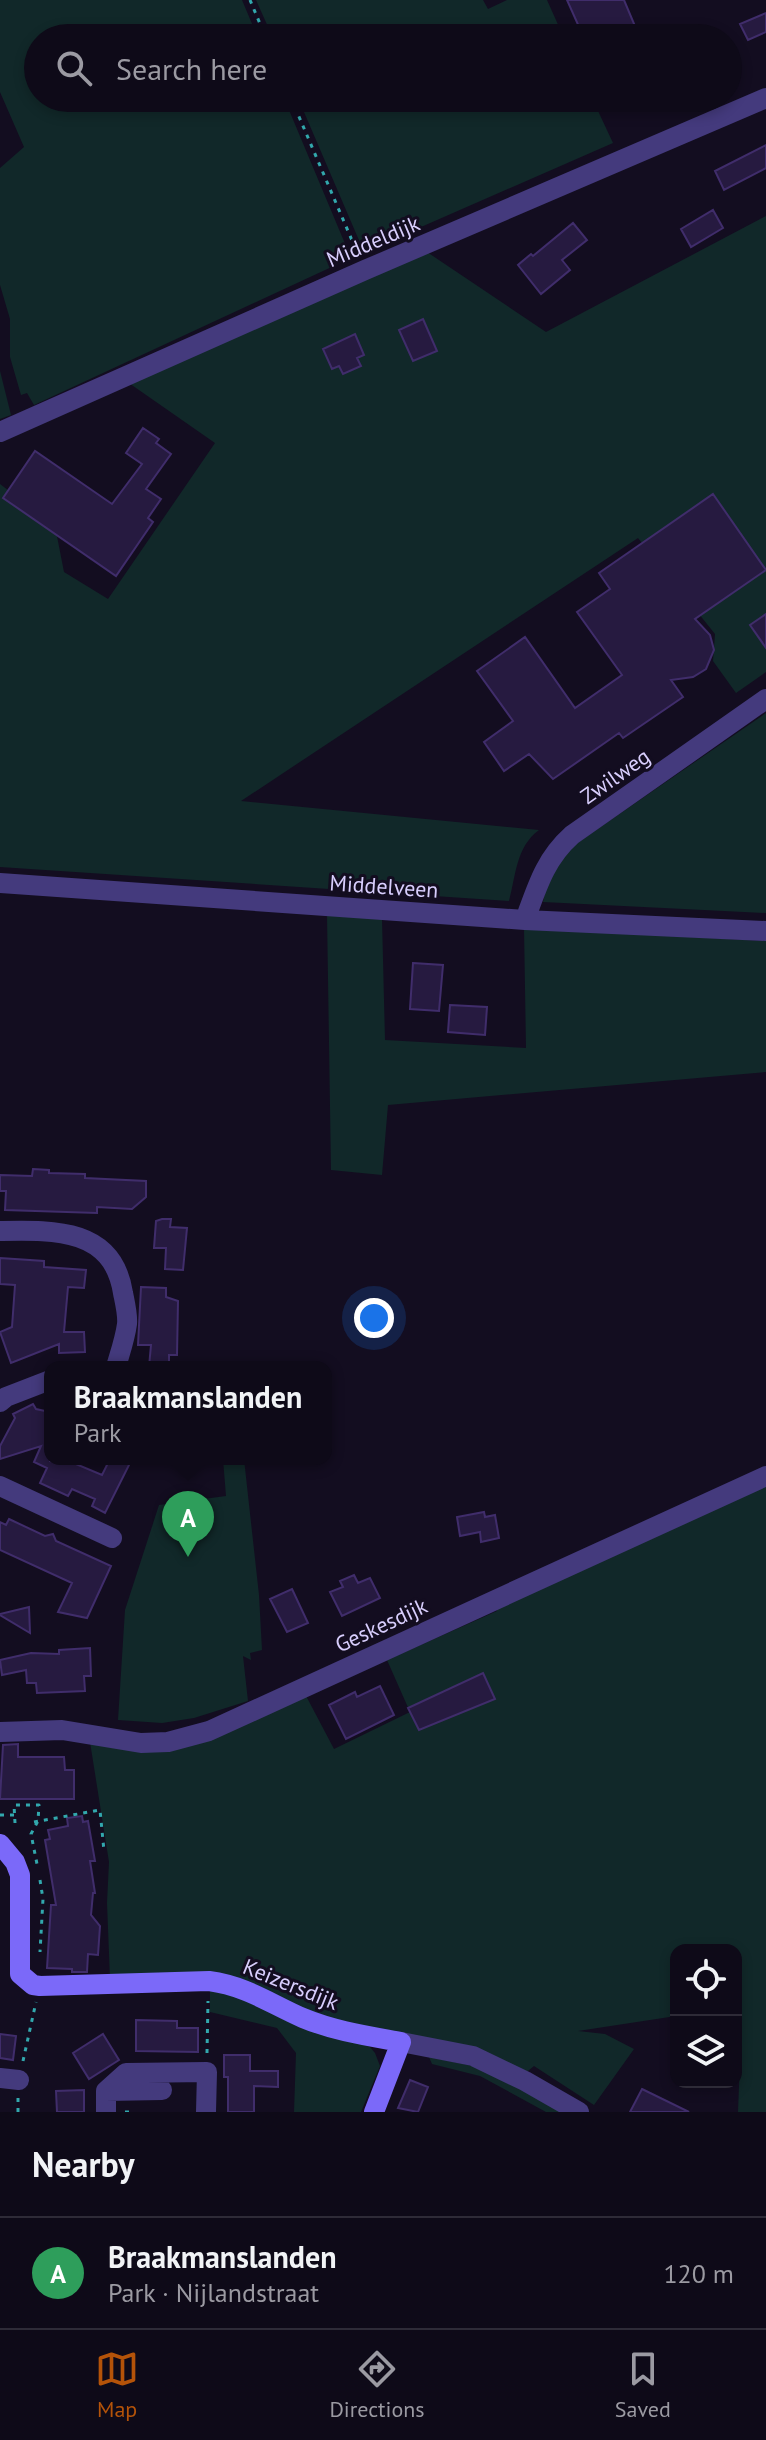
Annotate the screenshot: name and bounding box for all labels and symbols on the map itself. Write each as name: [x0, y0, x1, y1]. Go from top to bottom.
street label: Middeldijk: [322, 209, 424, 273]
street label: Zwilweg: [575, 742, 655, 810]
street label: Middelveen: [329, 868, 439, 904]
your location: [354, 1298, 394, 1338]
pin: A: [162, 1491, 214, 1557]
street label: Geskesdijk: [330, 1591, 432, 1659]
street label: Keizersdijk: [239, 1952, 343, 2016]

